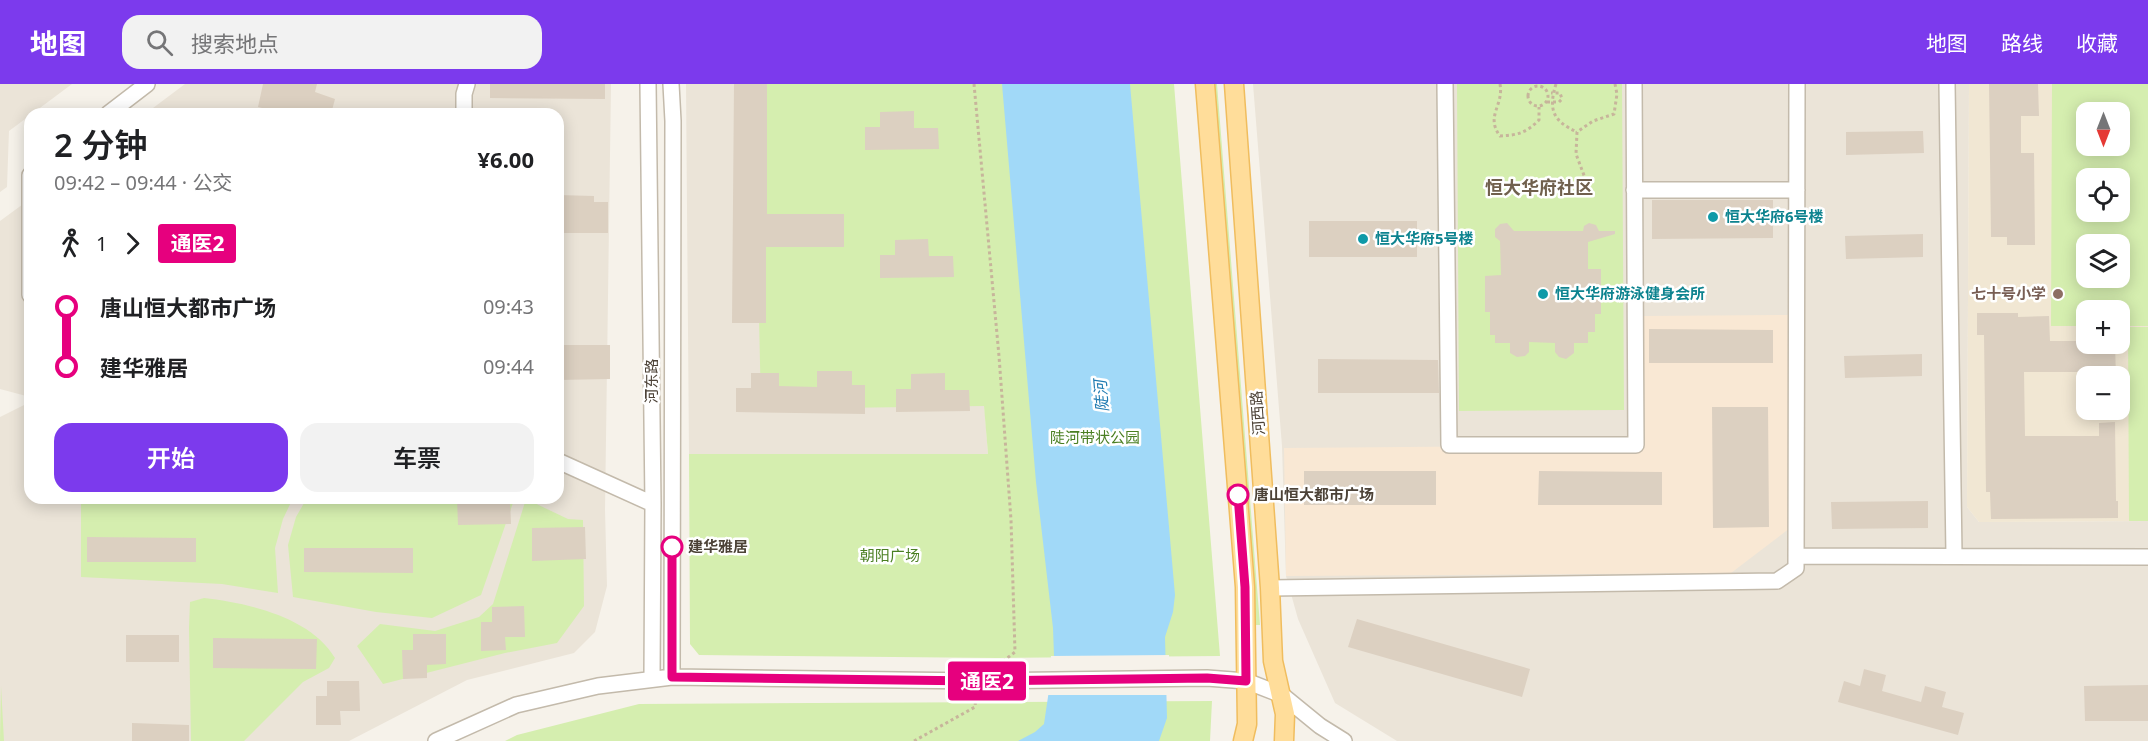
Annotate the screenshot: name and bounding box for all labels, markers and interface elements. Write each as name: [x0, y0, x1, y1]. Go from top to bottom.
search box: [122, 15, 542, 69]
text: 地图: [30, 24, 86, 62]
icon: search: [143, 26, 176, 59]
text: 搜索地点: [191, 28, 279, 58]
text: 地图: [1926, 29, 1968, 57]
text: 路线: [2001, 29, 2043, 57]
text: 收藏: [2076, 29, 2118, 57]
north arrow: [2076, 102, 2130, 156]
map controls: [2076, 102, 2130, 420]
text: 2 分钟: [54, 122, 147, 167]
text: ¥6.00: [477, 144, 534, 174]
button: locate: [2076, 168, 2130, 222]
text: 09:42 – 09:44 · 公交: [54, 169, 232, 196]
district label: 恒大华府社区: [1485, 175, 1593, 199]
place label: 恒大华府6号楼: [1725, 206, 1824, 226]
marker: 恒大华府6号楼: [1706, 210, 1720, 224]
icon: walk: [54, 227, 87, 260]
icon: forward: [116, 227, 149, 260]
place label: 恒大华府5号楼: [1375, 228, 1474, 248]
text: 通医2: [170, 229, 224, 257]
text: 1: [96, 230, 107, 257]
marker: 恒大华府5号楼: [1356, 232, 1370, 246]
button: layers: [2076, 234, 2130, 288]
place label: 恒大华府游泳健身会所: [1555, 283, 1705, 303]
place label: 七十号小学: [1971, 283, 2046, 303]
marker: 恒大华府游泳健身会所: [1536, 287, 1550, 301]
marker: 七十号小学: [2051, 287, 2065, 301]
text: 唐山恒大都市广场: [100, 292, 276, 322]
text: 09:43: [483, 293, 534, 320]
button: +: [2076, 300, 2130, 354]
text: 建华雅居: [100, 352, 188, 382]
text: 09:44: [483, 353, 534, 380]
street label: 河东路: [641, 358, 661, 404]
button: −: [2076, 366, 2130, 420]
water label: 陡河: [1088, 376, 1113, 413]
street label: 河西路: [1245, 390, 1269, 436]
button: 开始: [54, 423, 288, 492]
button: 车票: [300, 423, 534, 492]
park label: 陡河带状公园: [1050, 427, 1140, 447]
marker: 唐山恒大都市广场: [1227, 484, 1249, 506]
place label: 唐山恒大都市广场: [1254, 484, 1374, 504]
marker: 建华雅居: [661, 536, 683, 558]
place label: 建华雅居: [688, 536, 748, 556]
park label: 朝阳广场: [860, 545, 920, 565]
line badge: 通医2: [952, 662, 1022, 700]
text: 通医2: [960, 667, 1014, 695]

